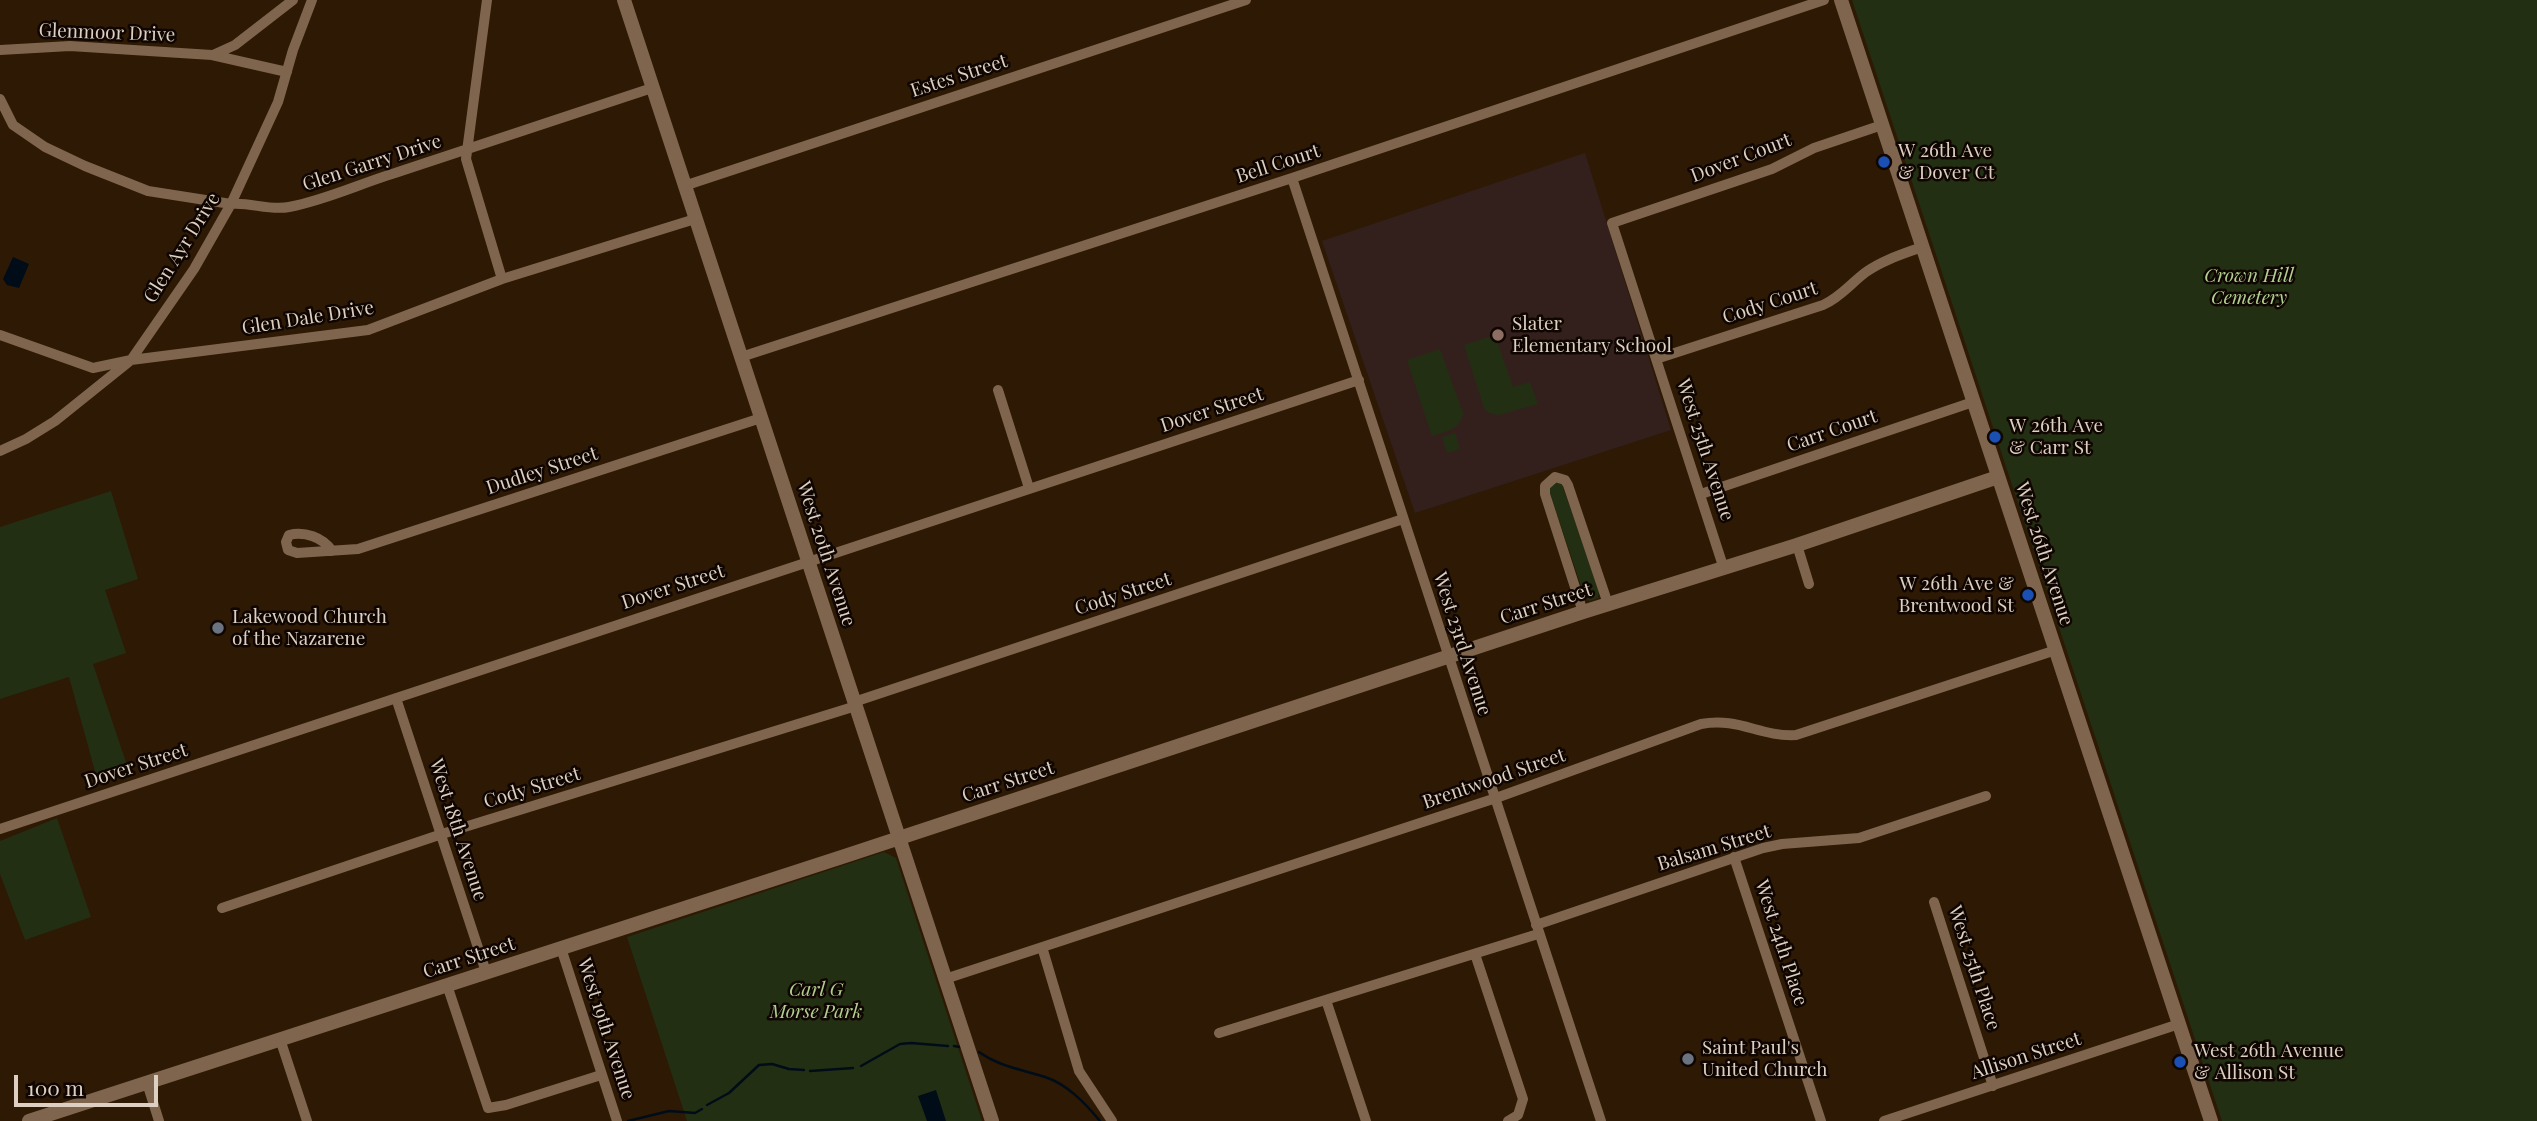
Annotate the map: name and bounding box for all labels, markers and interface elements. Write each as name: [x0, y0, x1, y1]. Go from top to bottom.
street label: Glenmoor Drive: [38, 19, 176, 47]
street label: Estes Street: [908, 50, 1010, 102]
street label: Dover Court: [1688, 128, 1794, 188]
street label: Glen Garry Drive: [300, 130, 444, 196]
street label: Bell Court: [1233, 140, 1323, 188]
place label: W 26th Ave & Dover Ct: [1898, 140, 1994, 184]
marker: W 26th Ave & Dover Ct: [1876, 154, 1892, 170]
street label: Glen Ayr Drive: [139, 189, 225, 307]
park label: Crown Hill Cemetery: [2204, 265, 2294, 309]
street label: Cody Court: [1720, 277, 1820, 329]
street label: Glen Dale Drive: [240, 296, 376, 340]
place label: Slater Elementary School: [1512, 313, 1672, 357]
marker: Slater Elementary School: [1490, 327, 1506, 343]
street label: West 25th Avenue: [1671, 376, 1739, 524]
street label: Dover Street: [1158, 383, 1266, 437]
street label: Carr Court: [1784, 405, 1880, 457]
place label: W 26th Ave & Carr St: [2009, 415, 2103, 459]
marker: W 26th Ave & Carr St: [1987, 429, 2003, 445]
street label: Dudley Street: [483, 442, 601, 500]
street label: West 20th Avenue: [792, 479, 860, 629]
street label: West 26th Avenue: [2010, 479, 2078, 629]
street label: Dover Street: [619, 560, 727, 614]
street label: Cody Street: [1072, 568, 1174, 620]
street label: West 23rd Avenue: [1428, 569, 1496, 719]
place label: W 26th Ave & Brentwood St: [1898, 573, 2014, 617]
street label: Carr Street: [1497, 578, 1595, 630]
marker: W 26th Ave & Brentwood St: [2020, 587, 2036, 603]
place label: Lakewood Church of the Nazarene: [232, 606, 387, 650]
marker: Lakewood Church of the Nazarene: [210, 620, 226, 636]
street label: Dover Street: [82, 739, 190, 793]
street label: Brentwood Street: [1420, 744, 1568, 814]
street label: West 18th Avenue: [424, 756, 492, 904]
street label: Carr Street: [959, 756, 1057, 808]
street label: Cody Street: [481, 763, 583, 813]
street label: Balsam Street: [1655, 820, 1773, 876]
street label: West 24th Place: [1750, 877, 1812, 1009]
street label: West 25th Place: [1943, 903, 2005, 1033]
street label: Carr Street: [420, 932, 518, 984]
street label: West 19th Avenue: [572, 955, 640, 1103]
park label: Carl G Morse Park: [770, 979, 862, 1023]
street label: Allison Street: [1968, 1027, 2084, 1085]
place label: Saint Paul's United Church: [1702, 1037, 1827, 1081]
place label: West 26th Avenue & Allison St: [2194, 1040, 2344, 1084]
marker: Saint Paul's United Church: [1680, 1051, 1696, 1067]
marker: West 26th Avenue & Allison St: [2172, 1054, 2188, 1070]
scale bar: [18, 1062, 161, 1106]
text: 100 m: [27, 1073, 84, 1101]

